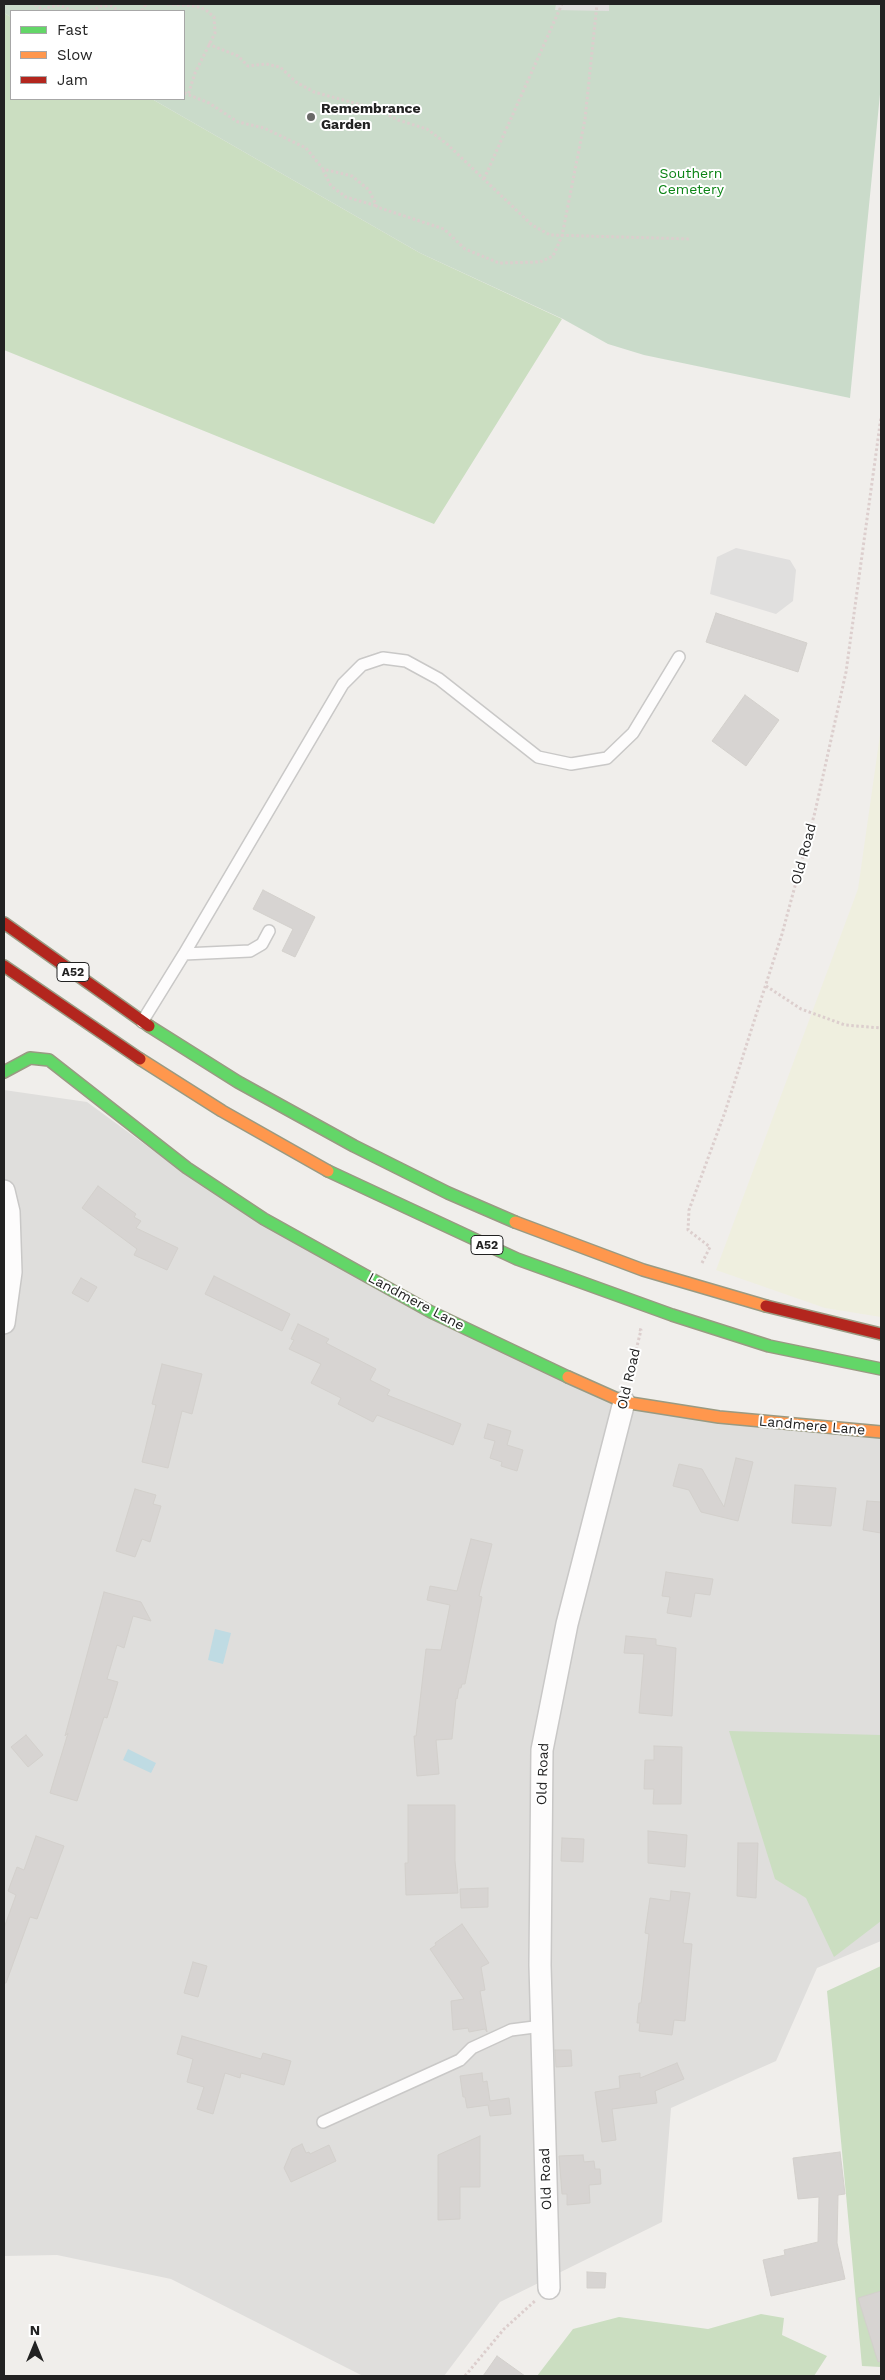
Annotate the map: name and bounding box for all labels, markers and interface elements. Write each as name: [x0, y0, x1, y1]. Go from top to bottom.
legend: [10, 10, 185, 100]
text: Fast: [57, 21, 88, 39]
text: Slow: [57, 46, 93, 64]
text: Jam: [57, 71, 88, 89]
place label: Remembrance Garden: [321, 101, 421, 134]
marker: Remembrance Garden: [305, 111, 317, 123]
park label: Southern Cemetery: [658, 166, 724, 198]
street label: Old Road: [788, 822, 820, 886]
road number: A52: [57, 962, 89, 982]
road number: A52: [471, 1236, 503, 1254]
street label: Landmere Lane: [365, 1270, 467, 1334]
street label: Old Road: [614, 1347, 644, 1411]
street label: Landmere Lane: [758, 1413, 866, 1439]
street label: Old Road: [534, 1742, 552, 1806]
street label: Old Road: [537, 2147, 555, 2211]
north arrow: [10, 2320, 60, 2370]
text: N: [30, 2322, 40, 2338]

